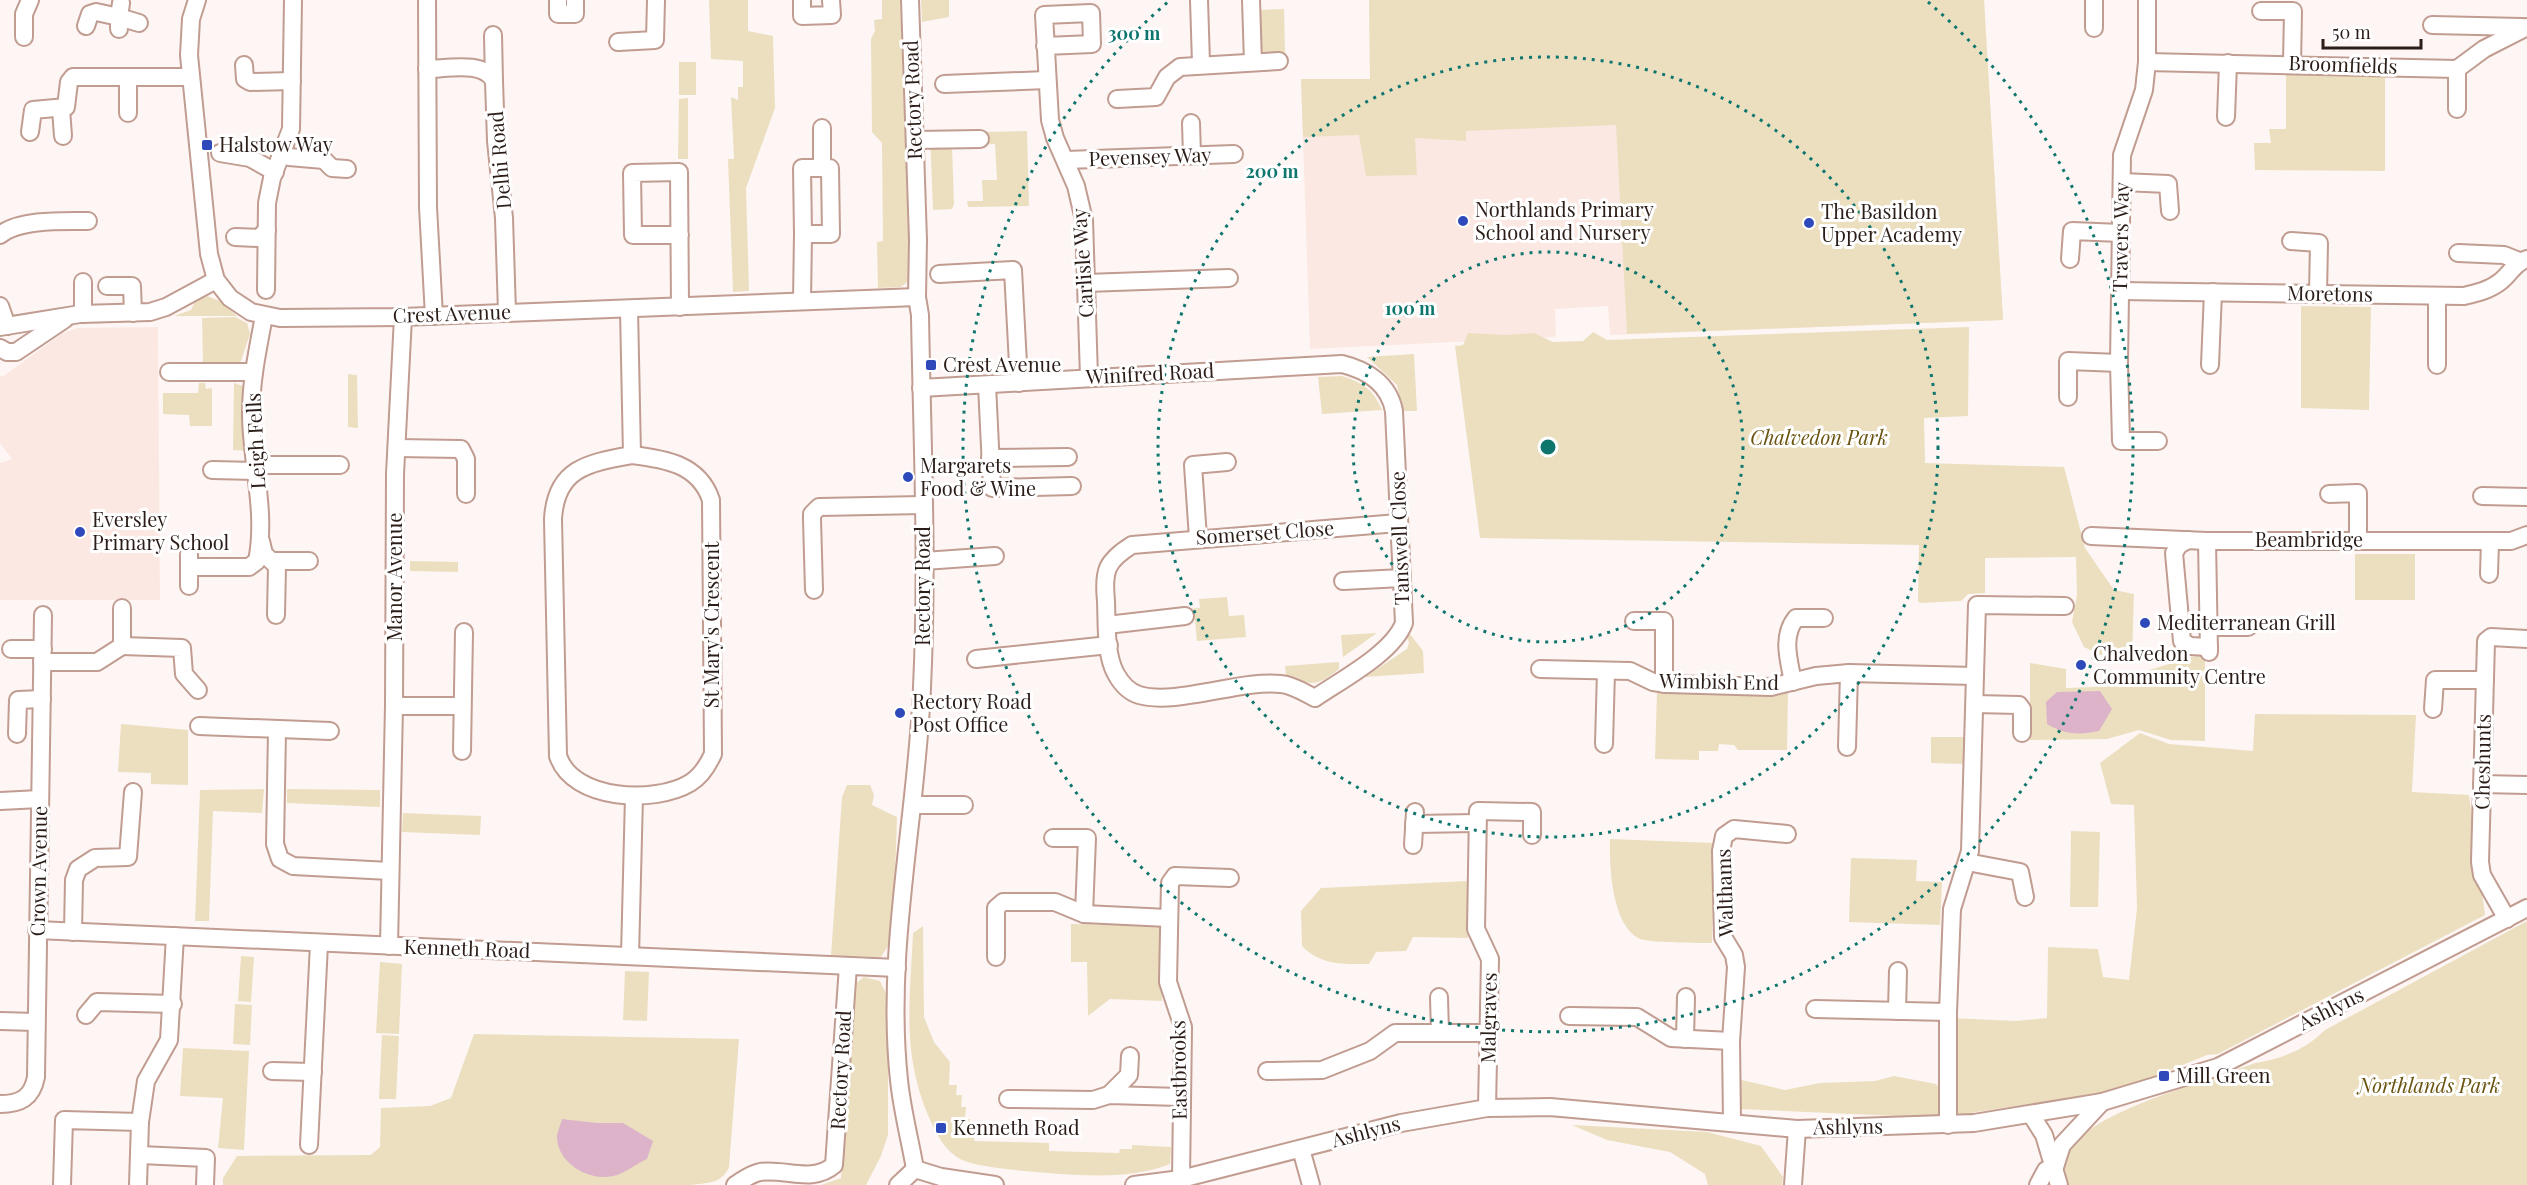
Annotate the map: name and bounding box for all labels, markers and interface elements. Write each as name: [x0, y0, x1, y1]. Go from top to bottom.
scale bar: [2323, 12, 2420, 50]
text: 50 m: [2332, 20, 2371, 44]
text: 300 m: [1108, 21, 1161, 45]
street label: Rectory Road: [896, 39, 927, 160]
street label: Broomfields: [2288, 48, 2398, 79]
street label: Delhi Road: [481, 110, 516, 210]
place label: Halstow Way: [219, 130, 333, 157]
marker: Halstow Way: [200, 138, 214, 152]
street label: Pevensey Way: [1088, 140, 1212, 171]
text: 200 m: [1245, 159, 1299, 183]
street label: Travers Way: [2105, 182, 2134, 292]
place label: Northlands Primary School and Nursery: [1475, 195, 1654, 245]
place label: The Basildon Upper Academy: [1821, 197, 1962, 247]
street label: Carlisle Way: [1064, 207, 1099, 319]
marker: Northlands Primary School and Nursery: [1456, 214, 1470, 228]
marker: The Basildon Upper Academy: [1802, 216, 1816, 230]
street label: Moretons: [2287, 278, 2373, 307]
text: 100 m: [1385, 296, 1436, 320]
street label: Crest Avenue: [392, 297, 512, 328]
place label: Crest Avenue: [943, 350, 1061, 377]
street label: Winifred Road: [1084, 356, 1215, 389]
marker: Crest Avenue: [924, 358, 938, 372]
street label: Leigh Fells: [238, 392, 271, 490]
park label: Chalvedon Park: [1750, 423, 1888, 450]
centre of rings: [1538, 437, 1558, 457]
place label: Margarets Food & Wine: [920, 451, 1036, 501]
marker: Margarets Food & Wine: [901, 470, 915, 484]
street label: Tanswell Close: [1383, 471, 1414, 606]
place label: Eversley Primary School: [92, 505, 230, 555]
street label: Manor Avenue: [380, 513, 407, 641]
street label: Somerset Close: [1195, 513, 1335, 550]
marker: Eversley Primary School: [73, 525, 87, 539]
street label: Beambridge: [2255, 525, 2363, 552]
street label: Rectory Road: [908, 526, 935, 646]
street label: St Mary's Crescent: [697, 541, 724, 708]
place label: Mediterranean Grill: [2157, 608, 2336, 635]
marker: Mediterranean Grill: [2138, 616, 2152, 630]
place label: Chalvedon Community Centre: [2093, 639, 2266, 689]
marker: Chalvedon Community Centre: [2074, 658, 2088, 672]
street label: Wimbish End: [1658, 666, 1780, 695]
place label: Rectory Road Post Office: [912, 687, 1032, 737]
marker: Rectory Road Post Office: [893, 706, 907, 720]
street label: Cheshunts: [2467, 714, 2496, 810]
street label: Crown Avenue: [23, 805, 52, 937]
street label: Walthams: [1708, 848, 1739, 939]
street label: Kenneth Road: [403, 932, 531, 963]
street label: Malgraves: [1473, 972, 1502, 1064]
street label: Ashlyns: [2292, 980, 2368, 1036]
street label: Rectory Road: [823, 1009, 856, 1130]
street label: Eastbrooks: [1163, 1020, 1192, 1120]
place label: Mill Green: [2176, 1061, 2271, 1088]
marker: Mill Green: [2157, 1069, 2171, 1083]
park label: Northlands Park: [2356, 1071, 2500, 1098]
street label: Ashlyns: [1327, 1108, 1403, 1153]
street label: Ashlyns: [1812, 1111, 1883, 1140]
place label: Kenneth Road: [953, 1113, 1080, 1140]
marker: Kenneth Road: [934, 1121, 948, 1135]

